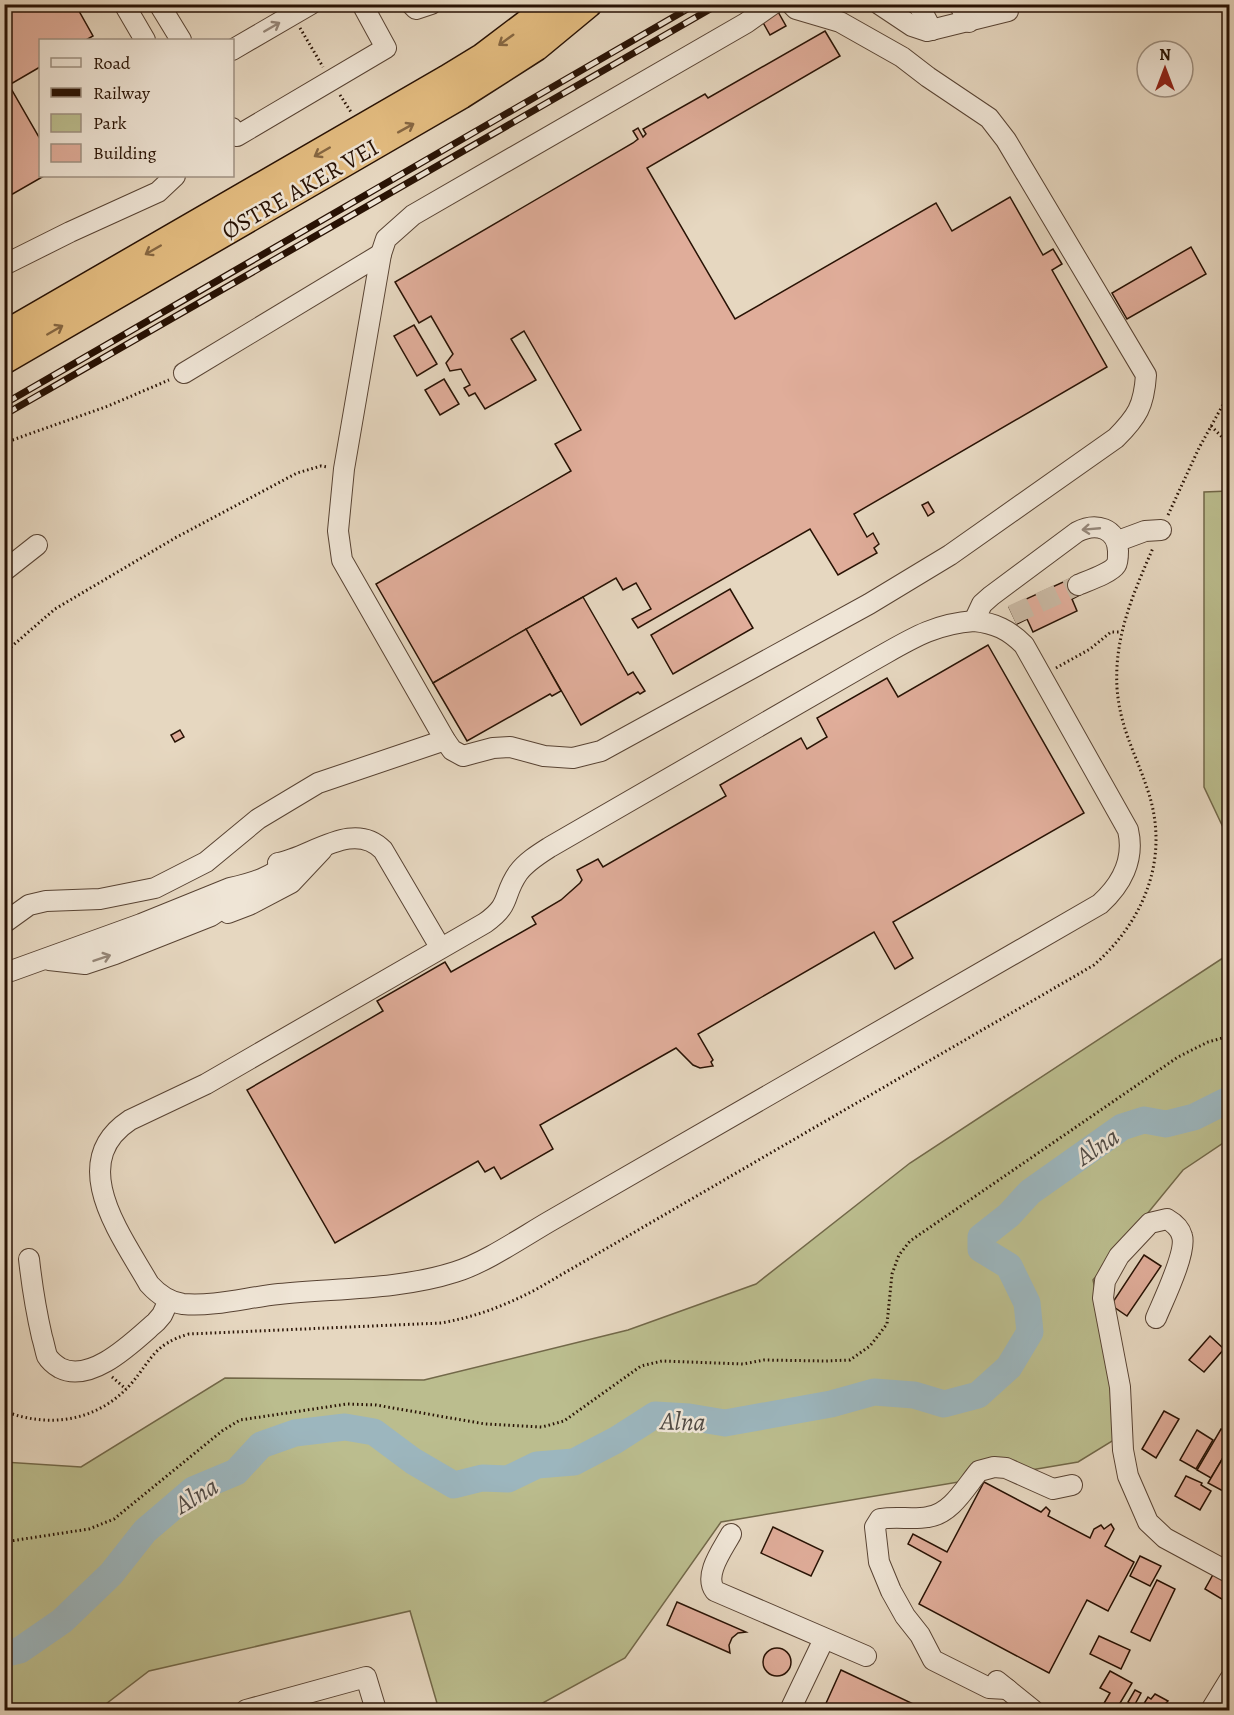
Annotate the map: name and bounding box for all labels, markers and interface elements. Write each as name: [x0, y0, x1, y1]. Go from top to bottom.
one-way arrow: [263, 21, 280, 33]
one-way arrow: [499, 34, 515, 46]
legend: [39, 39, 234, 177]
north arrow: [1135, 39, 1195, 99]
text: N: [1159, 44, 1171, 66]
text: Road: [93, 51, 131, 75]
text: Railway: [93, 81, 151, 105]
text: Park: [93, 111, 127, 135]
one-way arrow: [397, 122, 414, 134]
street label: ØSTRE AKER VEI: [216, 131, 384, 247]
text: Building: [93, 141, 157, 165]
one-way arrow: [314, 146, 331, 158]
one-way arrow: [145, 244, 162, 256]
one-way arrow: [46, 324, 63, 336]
one-way arrow: [1082, 524, 1101, 535]
one-way arrow: [92, 951, 111, 962]
water label: Alna: [1067, 1119, 1126, 1175]
water label: Alna: [658, 1403, 706, 1440]
water label: Alna: [166, 1469, 225, 1523]

